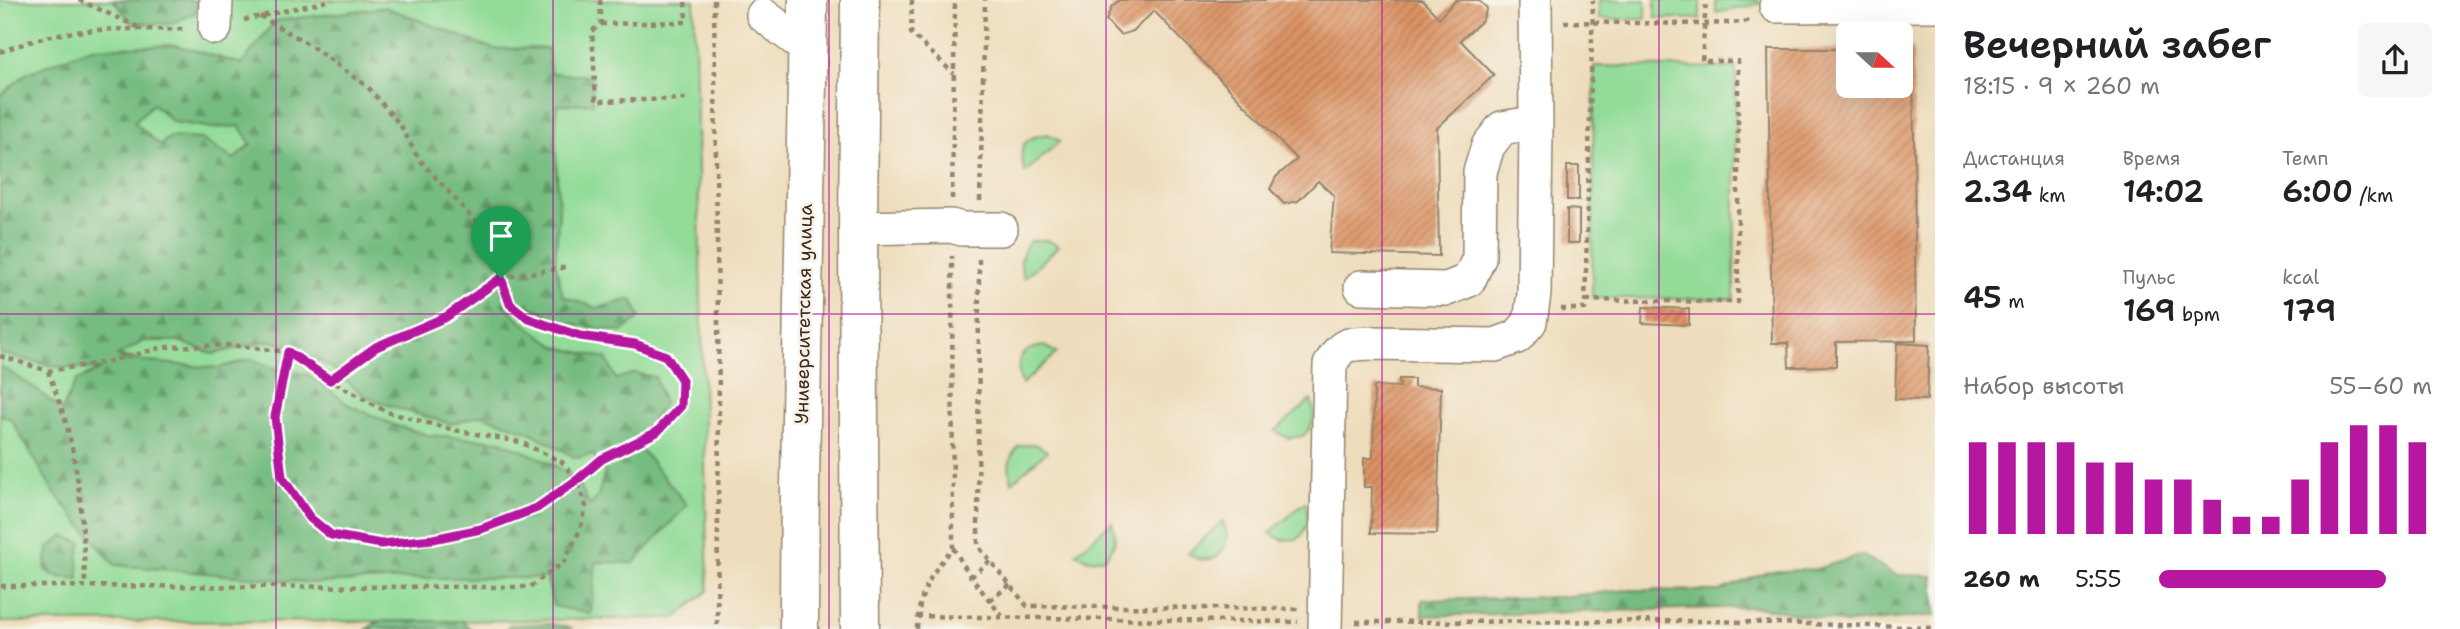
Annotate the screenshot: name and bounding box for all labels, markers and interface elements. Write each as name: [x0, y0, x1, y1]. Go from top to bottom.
text: Вечерний забег: [1963, 19, 2271, 70]
north arrow: [1836, 21, 1913, 98]
map controls: [1836, 21, 1913, 98]
button: share: [2358, 23, 2432, 97]
text: 18:15 · 9 × 260 m: [1963, 71, 2160, 101]
text: Дистанция: [1963, 146, 2065, 171]
text: Время: [2123, 146, 2181, 171]
text: Темп: [2282, 146, 2328, 171]
text: 2.34: [1963, 171, 2032, 212]
text: 14:02: [2123, 171, 2204, 212]
text: 6:00: [2282, 171, 2353, 212]
text: km: [2032, 183, 2066, 208]
text: /km: [2353, 183, 2393, 208]
street label: Университетская улица: [789, 203, 818, 424]
pin: [471, 206, 531, 278]
icon: arrive: [482, 217, 520, 255]
text: Пульс: [2123, 265, 2176, 290]
text: kcal: [2282, 265, 2319, 290]
text: 45: [1963, 277, 2002, 318]
text: m: [2002, 289, 2025, 314]
text: 169: [2123, 290, 2176, 331]
text: 179: [2282, 290, 2336, 331]
text: bpm: [2176, 302, 2220, 327]
text: Набор высоты: [1963, 371, 2124, 401]
text: 55–60 m: [2329, 371, 2432, 401]
text: 260 m: [1963, 564, 2040, 594]
text: 5:55: [2075, 564, 2121, 594]

